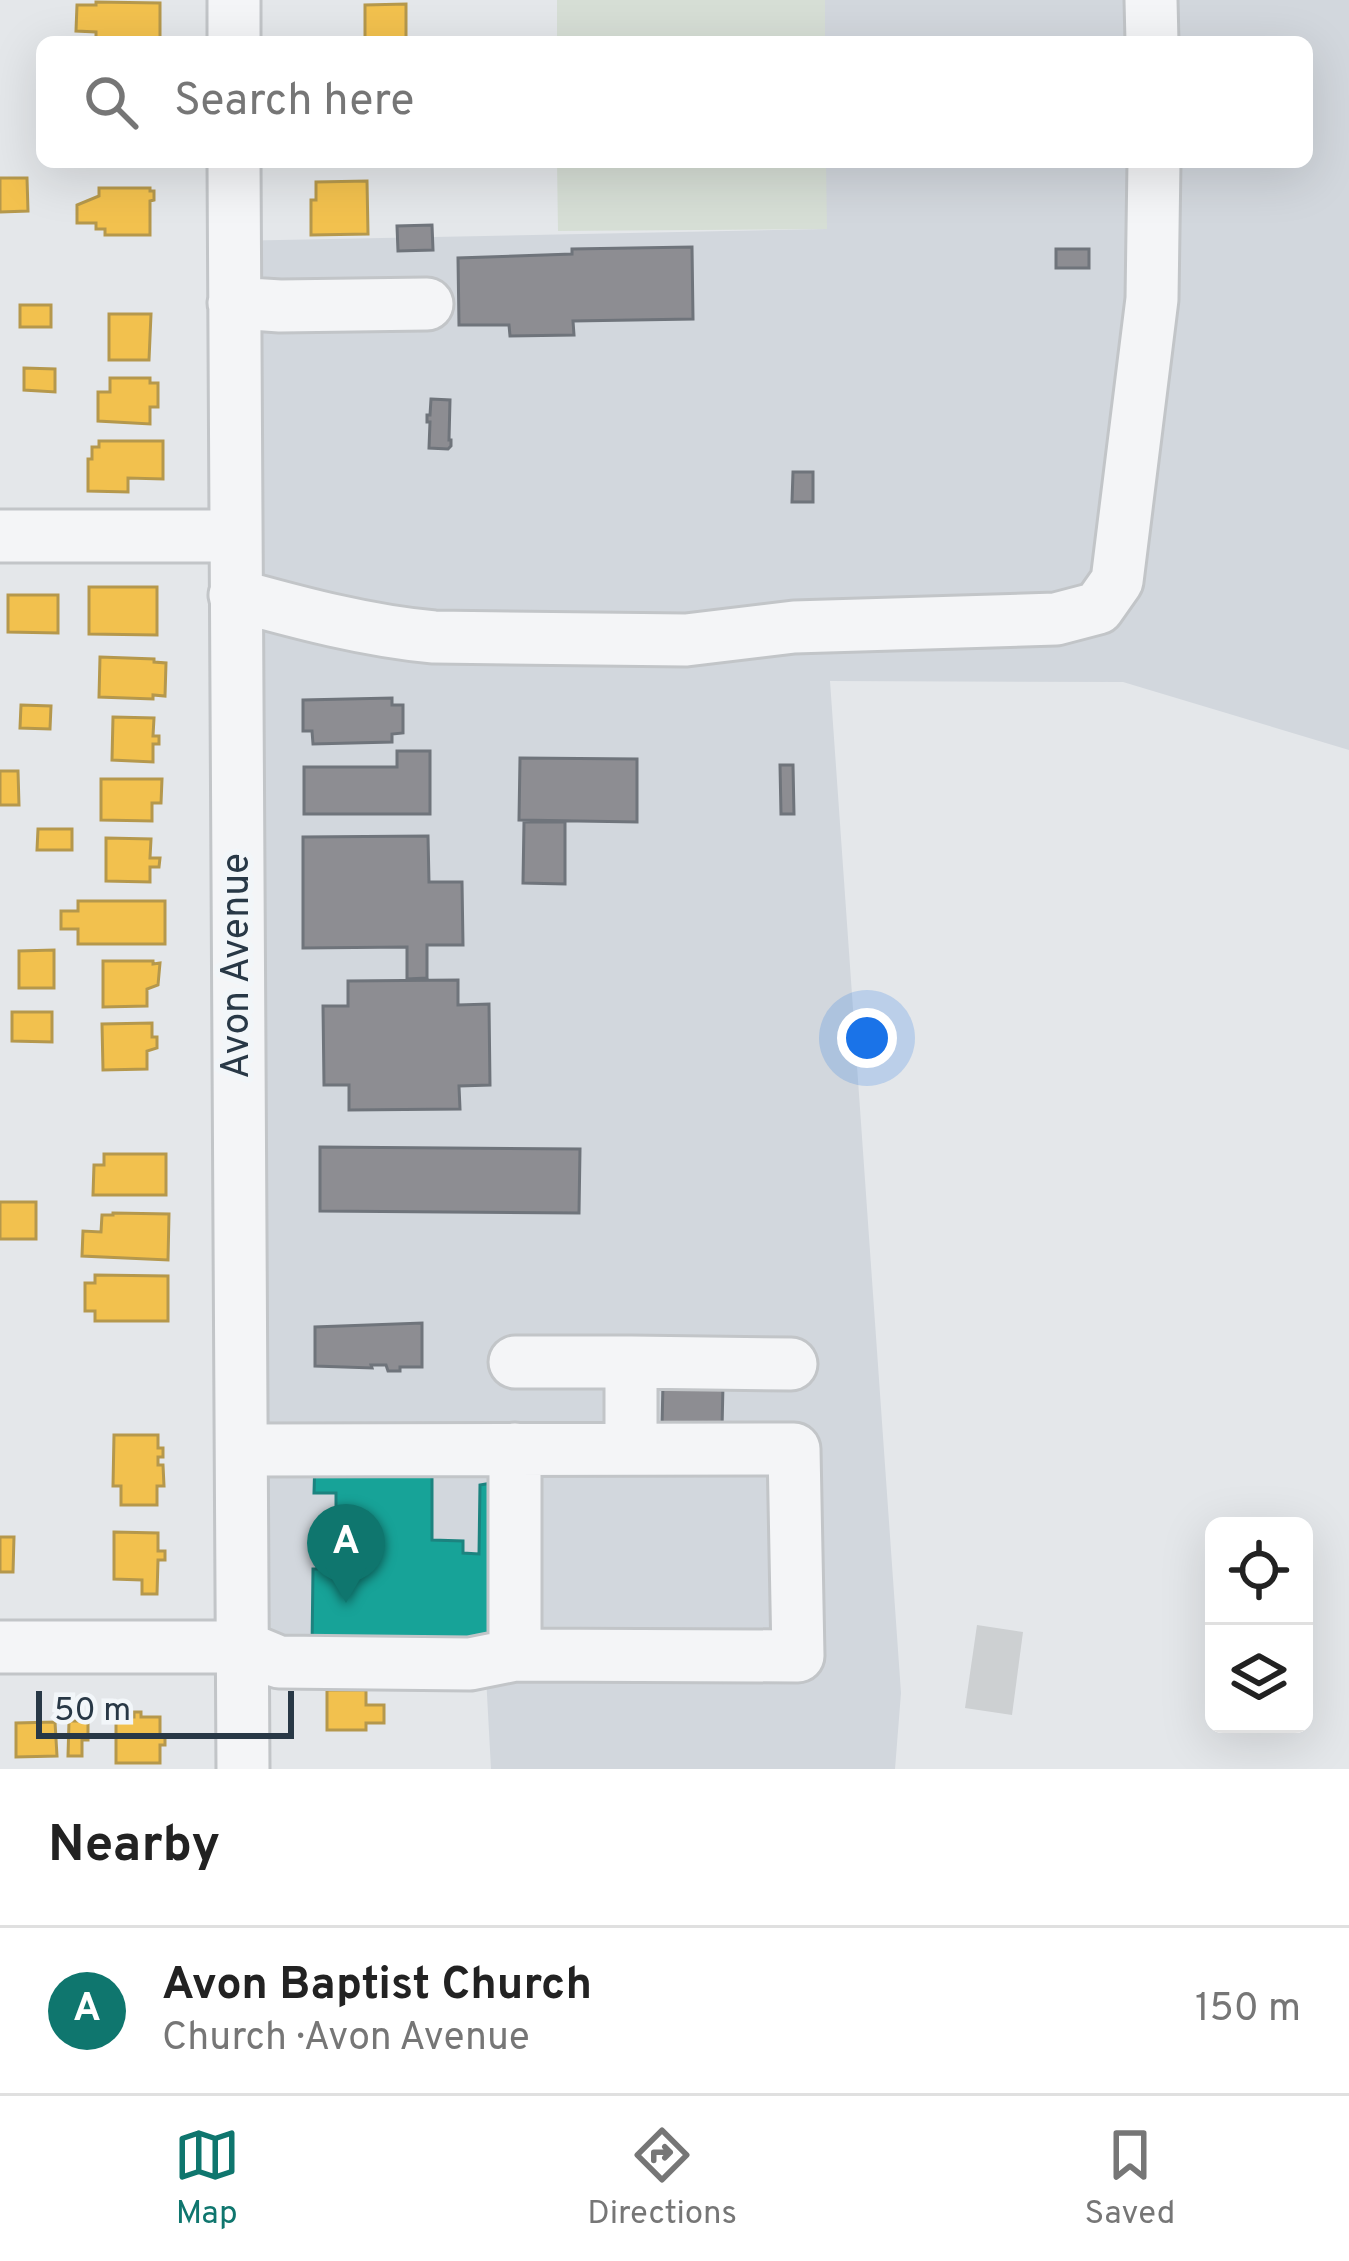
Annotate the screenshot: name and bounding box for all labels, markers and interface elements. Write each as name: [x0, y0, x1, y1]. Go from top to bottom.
search box: [36, 36, 1313, 168]
icon: search: [78, 69, 144, 135]
text: Search here: [174, 74, 414, 131]
street label: Avon Avenue: [214, 853, 263, 1079]
your location: [837, 1008, 897, 1068]
pin: A: [307, 1504, 385, 1603]
map controls: [1205, 1517, 1313, 1733]
button: locate: [1205, 1517, 1313, 1625]
button: layers: [1205, 1625, 1313, 1733]
scale bar: [36, 1685, 294, 1738]
text: 50 m: [54, 1691, 131, 1733]
text: Nearby: [48, 1815, 220, 1880]
text: Avon Baptist Church: [162, 1958, 592, 2015]
text: A: [73, 1986, 101, 2035]
text: 150 m: [1195, 1986, 1301, 2035]
text: Church · Avon Avenue: [162, 2015, 530, 2064]
tab: Map: [174, 2122, 240, 2236]
tab: Directions: [587, 2122, 737, 2236]
tab: Saved: [1085, 2122, 1175, 2236]

